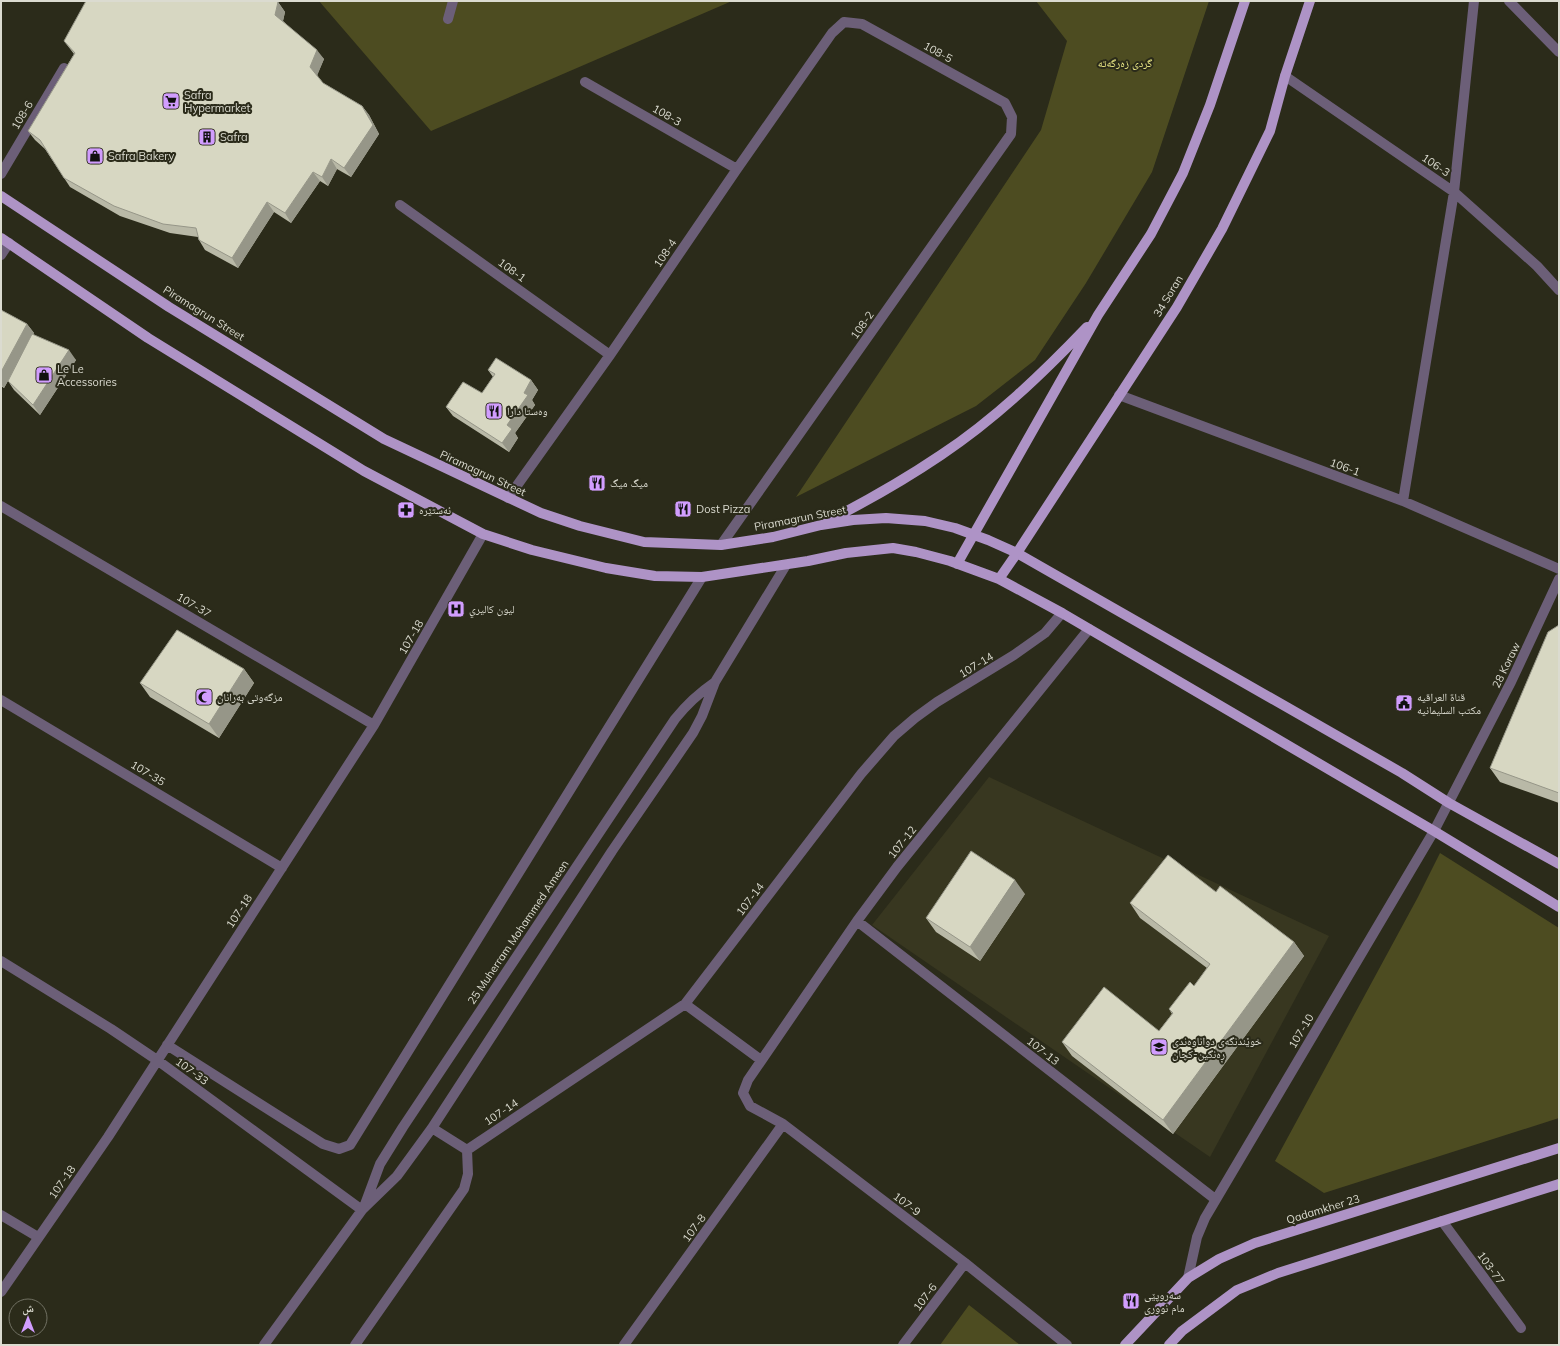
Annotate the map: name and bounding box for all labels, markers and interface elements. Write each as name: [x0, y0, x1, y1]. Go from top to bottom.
street label: 108-5: [921, 38, 955, 66]
park label: گردی زەرگەتە: [1098, 56, 1153, 70]
place label: Safra Hypermarket: [184, 88, 251, 115]
supermarket icon: Safra Hypermarket: [161, 91, 181, 111]
street label: 108-6: [8, 98, 36, 132]
street label: 108-3: [650, 101, 684, 129]
building icon: Safra: [197, 127, 217, 147]
place label: Safra: [220, 130, 248, 144]
shop icon: Safra Bakery: [85, 146, 105, 166]
place label: Safra Bakery: [108, 149, 174, 163]
street label: 106-3: [1419, 150, 1453, 180]
street label: 108-4: [650, 236, 680, 270]
street label: 108-1: [495, 255, 529, 285]
street label: 34 Soran: [1150, 273, 1186, 319]
street label: Piramagrun Street: [161, 282, 247, 344]
street label: 108-2: [847, 308, 877, 342]
place label: Le Le Accessories: [57, 362, 117, 389]
shop icon: Le Le Accessories: [34, 365, 54, 385]
restaurant icon: وەستا دارا: [484, 401, 504, 421]
place label: وەستا دارا: [507, 404, 548, 418]
street label: Piramagrun Street: [438, 447, 528, 499]
street label: 106-1: [1328, 455, 1362, 479]
restaurant icon: میگ میگ: [587, 473, 607, 493]
place label: میگ میگ: [610, 476, 648, 490]
restaurant icon: Dost Pizza: [673, 499, 693, 519]
pharmacy icon: ئەستێرە: [396, 500, 416, 520]
place label: Dost Pizza: [696, 502, 750, 516]
street label: Piramagrun Street: [753, 502, 847, 534]
place label: ئەستێرە: [419, 503, 451, 517]
street label: 107-37: [174, 590, 214, 620]
hospital icon: ليون كاليري: [446, 599, 466, 619]
place label: ليون كاليري: [469, 602, 515, 618]
street label: 107-18: [396, 617, 427, 657]
street label: 28 Koraw: [1489, 639, 1523, 690]
street label: 107-14: [956, 649, 996, 681]
mosque icon: مزگەوتی بەرانان: [194, 687, 214, 707]
place label: مزگەوتی بەرانان: [217, 690, 282, 704]
place label: قناة العراقيه مكتب السليمانيه: [1417, 690, 1481, 717]
public building icon: قناة العراقيه مكتب السليمانيه: [1394, 693, 1414, 713]
street label: 107-35: [128, 757, 168, 789]
street label: 107-12: [885, 823, 920, 861]
street label: 25 Muherram Mohammed Ameen: [464, 857, 572, 1007]
street label: 107-14: [733, 879, 767, 918]
street label: 107-18: [223, 891, 255, 931]
street label: 107-10: [1285, 1011, 1317, 1051]
street label: 107-13: [1024, 1034, 1062, 1068]
place label: خوێندنگەی دواناوەندی ڕەنگین-کچان: [1172, 1034, 1262, 1063]
school or university icon: خوێندنگەی دواناوەندی ڕەنگین-کچان: [1149, 1037, 1169, 1057]
street label: 107-33: [173, 1054, 211, 1088]
street label: 107-14: [481, 1095, 521, 1128]
street label: 107-18: [45, 1162, 79, 1201]
street label: 107-9: [890, 1189, 924, 1219]
street label: Qadamkher 23: [1285, 1191, 1361, 1227]
street label: 107-8: [679, 1211, 709, 1245]
street label: 103-77: [1474, 1249, 1508, 1287]
street label: 107-6: [910, 1280, 940, 1314]
place label: سەروپێی مام نووری: [1144, 1288, 1184, 1315]
restaurant icon: سەروپێی مام نووری: [1121, 1291, 1141, 1311]
north arrow: [8, 1298, 48, 1338]
text: ش: [22, 1301, 34, 1316]

